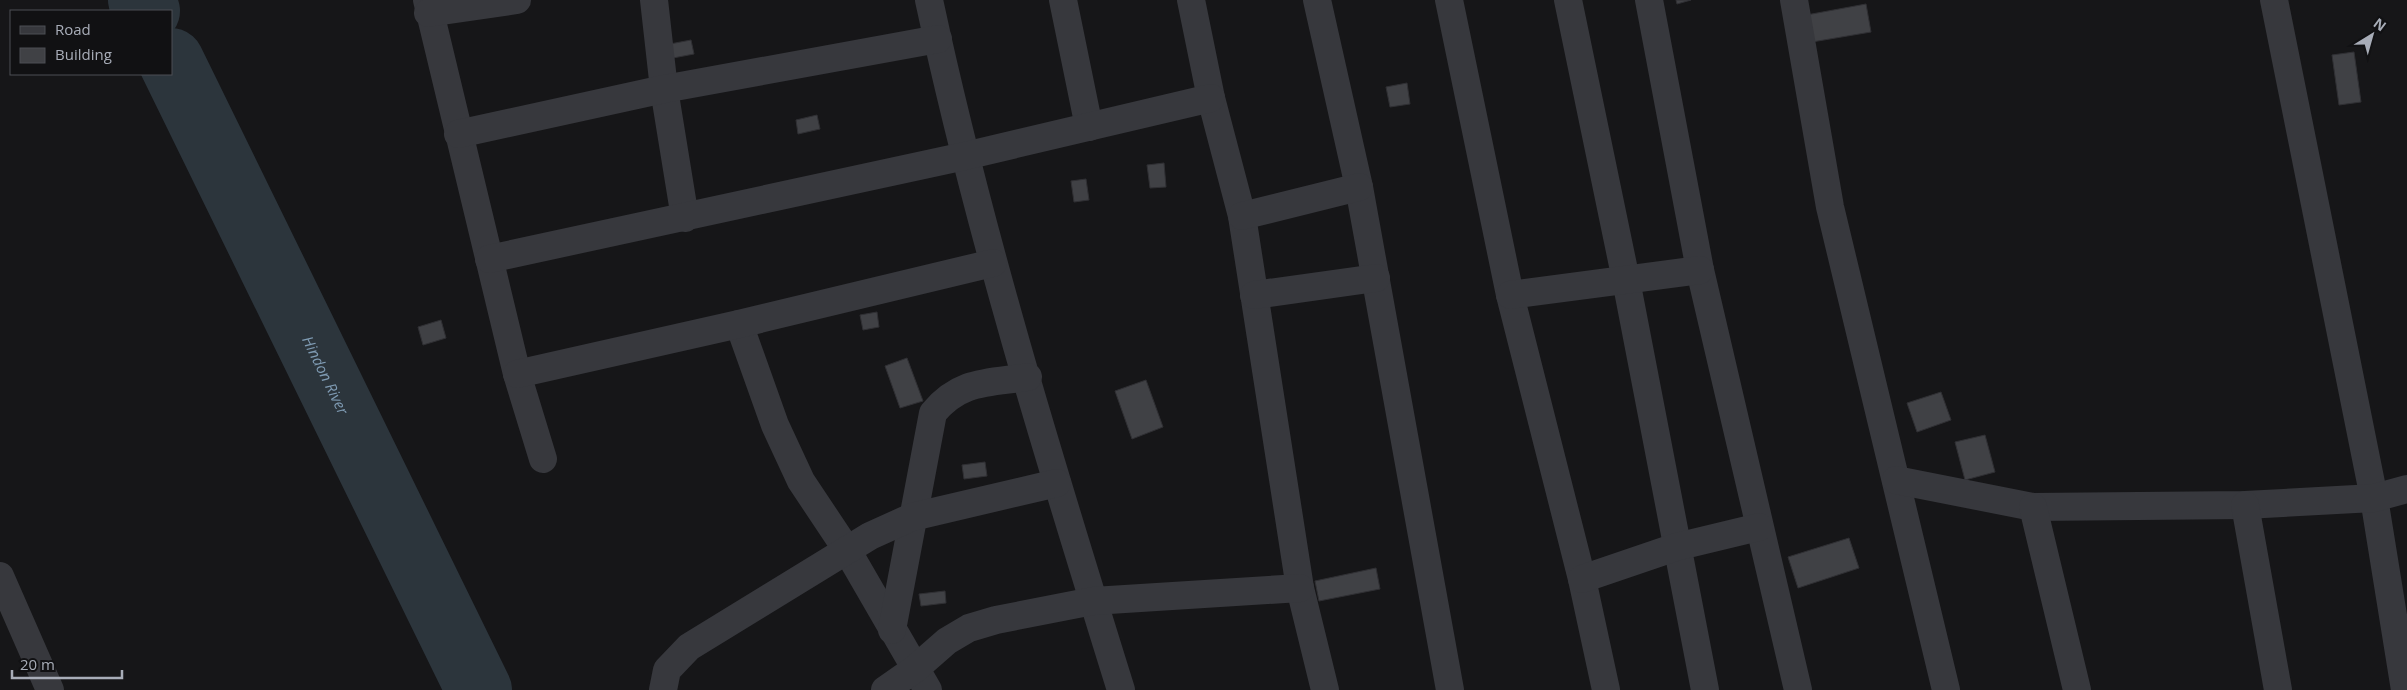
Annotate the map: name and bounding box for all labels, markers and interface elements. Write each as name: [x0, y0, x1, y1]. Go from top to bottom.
legend: [10, 10, 172, 75]
north arrow: [2347, 10, 2397, 60]
text: N: [2370, 13, 2390, 35]
text: Road: [55, 19, 91, 39]
text: Building: [55, 44, 112, 64]
water label: Hindon River: [298, 332, 354, 418]
scale bar: [12, 648, 122, 680]
text: 20 m: [20, 654, 55, 674]

